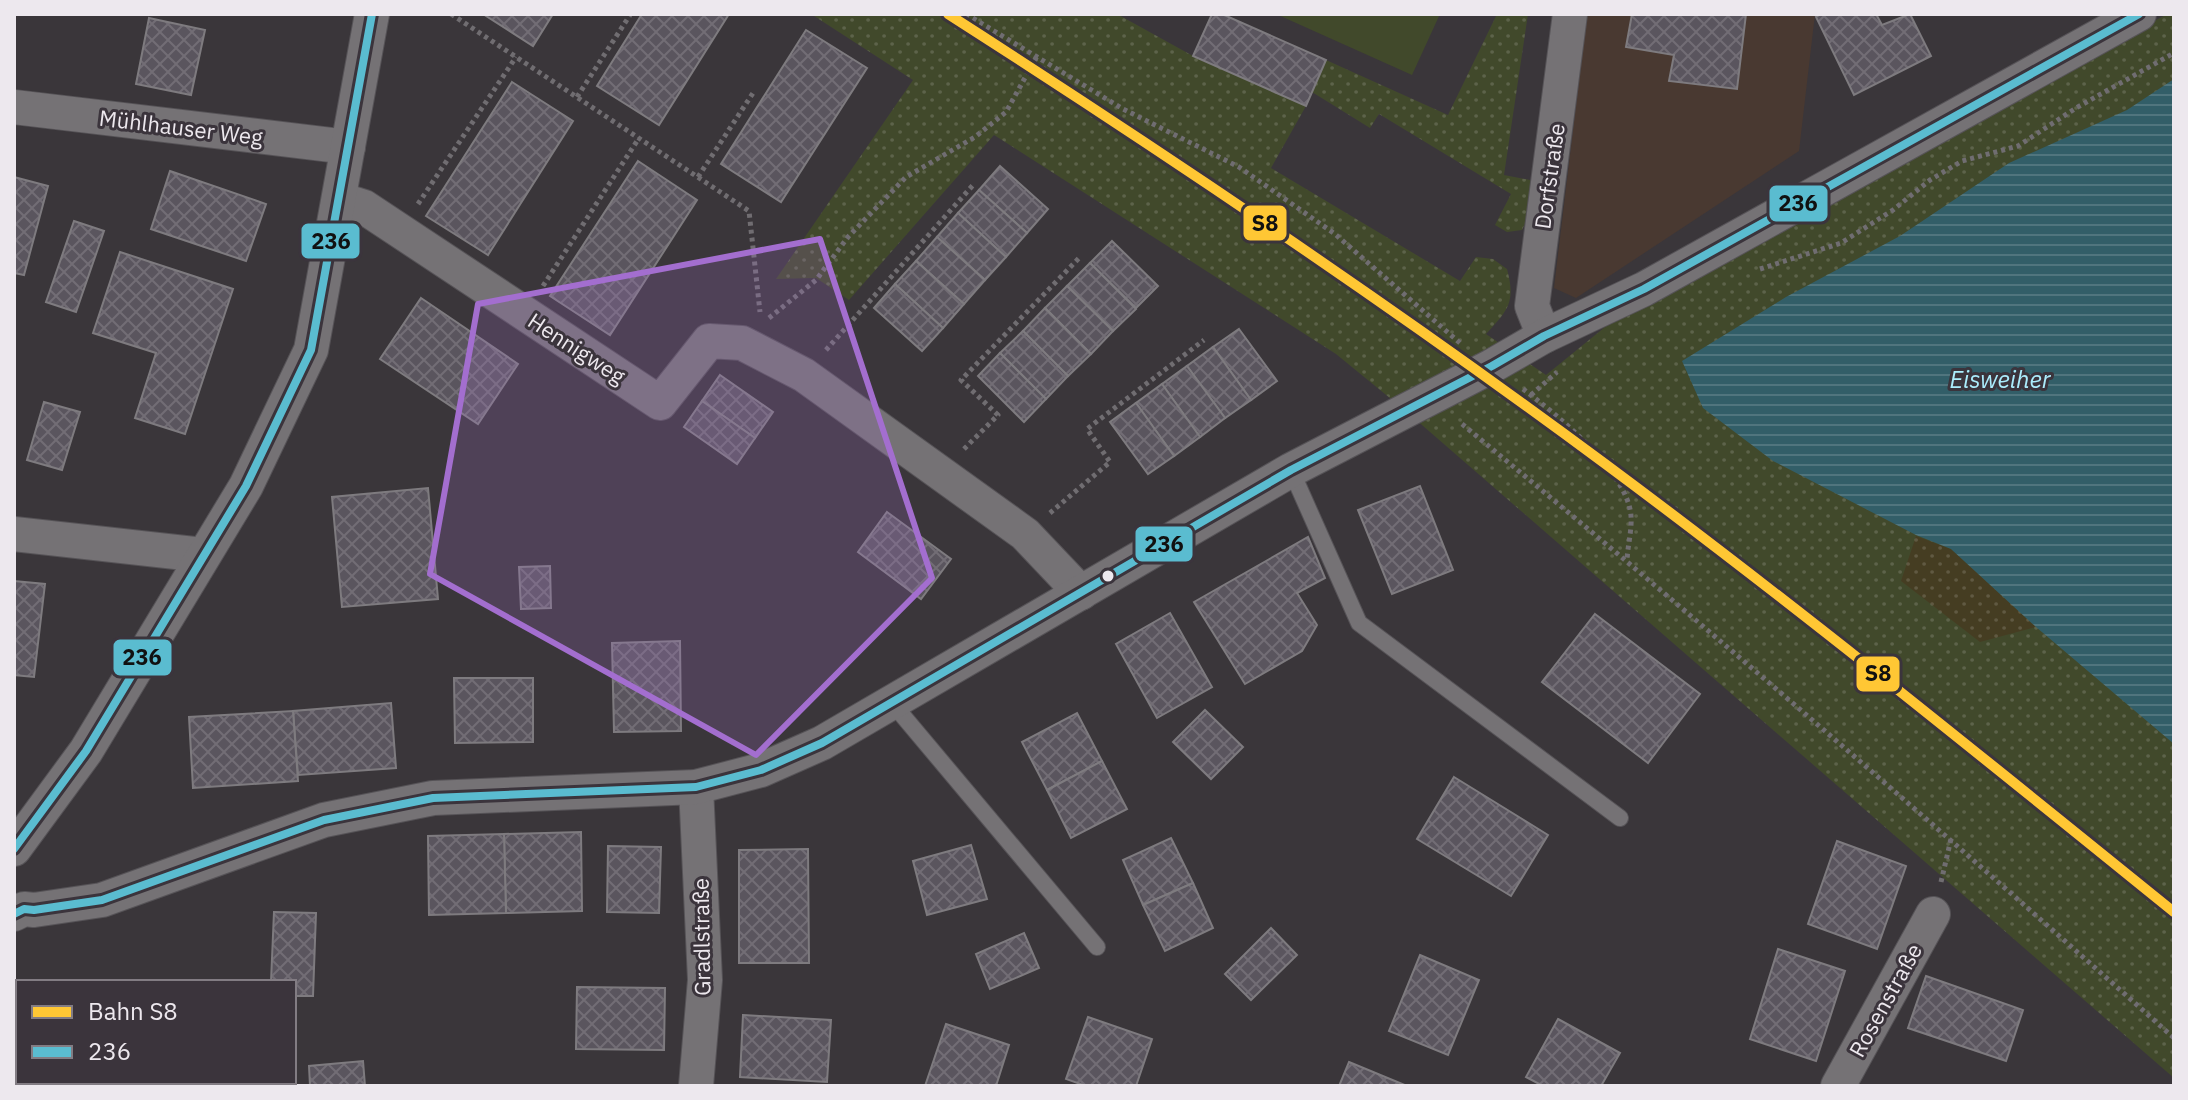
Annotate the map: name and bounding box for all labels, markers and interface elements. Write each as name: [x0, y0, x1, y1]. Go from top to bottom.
street label: Mühlhauser Weg: [98, 103, 265, 151]
street label: Dorfstraße: [1527, 121, 1571, 231]
line badge: 236: [1768, 184, 1829, 223]
text: 236: [1778, 188, 1818, 217]
line badge: S8: [1242, 204, 1288, 242]
text: S8: [1252, 208, 1278, 237]
line badge: 236: [300, 222, 361, 260]
text: 236: [311, 226, 351, 255]
street label: Hennigweg: [523, 306, 631, 390]
water label: Eisweiher: [1949, 363, 2052, 395]
line badge: 236: [1134, 525, 1194, 563]
text: 236: [1144, 529, 1184, 558]
unlabelled marker: [1100, 568, 1116, 584]
line badge: 236: [112, 638, 173, 677]
text: 236: [122, 642, 162, 671]
line badge: S8: [1855, 655, 1901, 693]
text: S8: [1865, 658, 1891, 687]
street label: Gradlstraße: [685, 878, 717, 996]
street label: Rosenstraße: [1842, 938, 1928, 1062]
legend: [16, 980, 296, 1084]
text: Bahn S8: [88, 995, 178, 1027]
text: 236: [88, 1035, 131, 1067]

